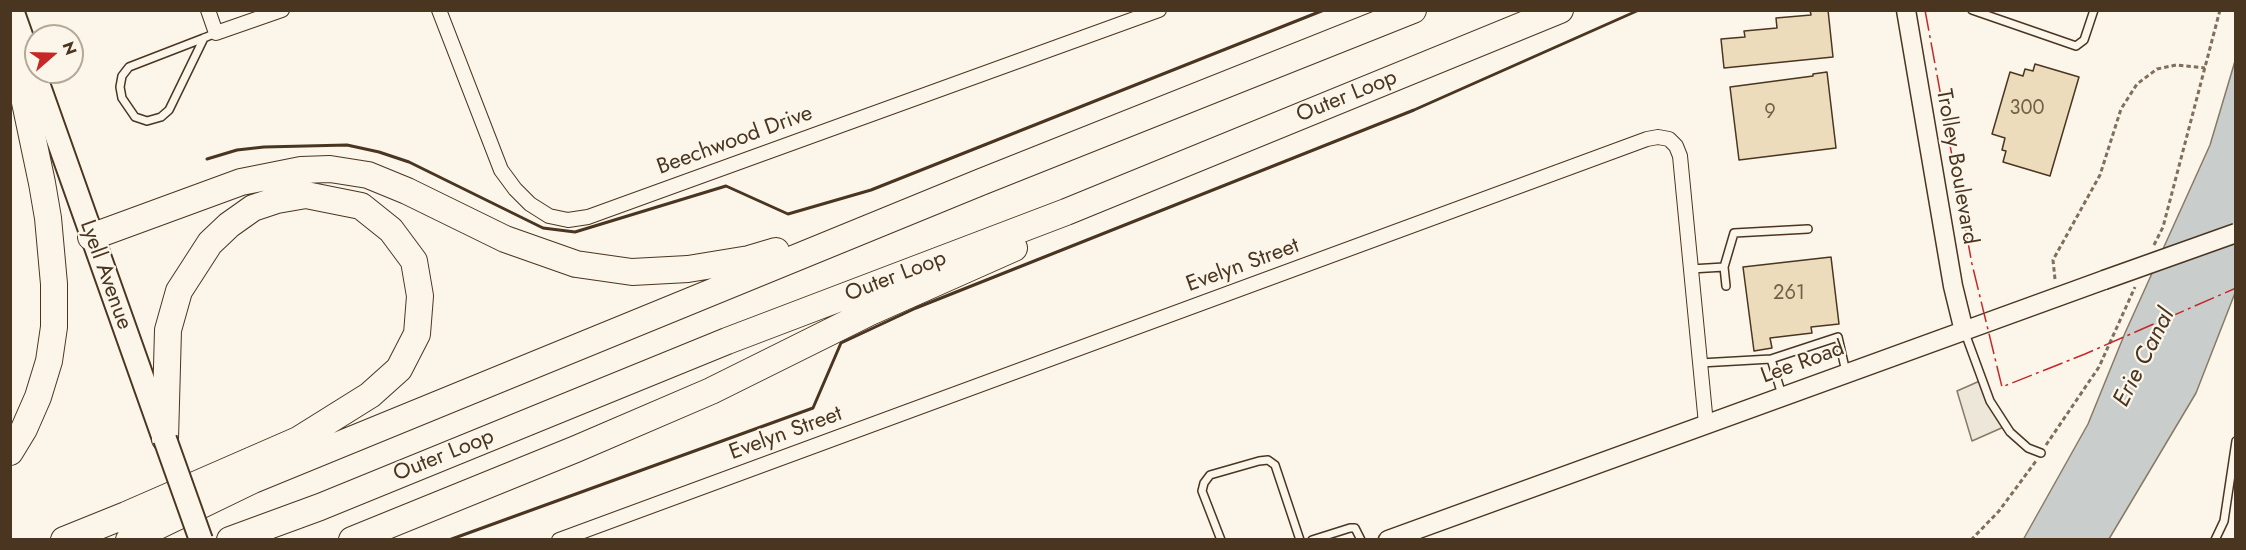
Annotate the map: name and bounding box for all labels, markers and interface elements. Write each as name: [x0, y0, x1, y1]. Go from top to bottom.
north arrow: [24, 24, 84, 84]
text: N: [57, 38, 82, 58]
street label: Outer Loop: [1293, 65, 1401, 129]
street label: Trolley Boulevard: [1929, 87, 1983, 247]
house number: 300: [2010, 97, 2044, 121]
street label: Beechwood Drive: [654, 101, 816, 181]
house number: 9: [1764, 101, 1776, 125]
street label: Lyell Avenue: [73, 217, 137, 333]
street label: Evelyn Street: [1183, 233, 1303, 299]
street label: Outer Loop: [842, 246, 950, 308]
house number: 261: [1773, 282, 1805, 306]
water label: Erie Canal: [2108, 304, 2182, 412]
street label: Lee Road: [1758, 336, 1848, 390]
street label: Evelyn Street: [726, 401, 846, 467]
street label: Outer Loop: [390, 424, 498, 488]

